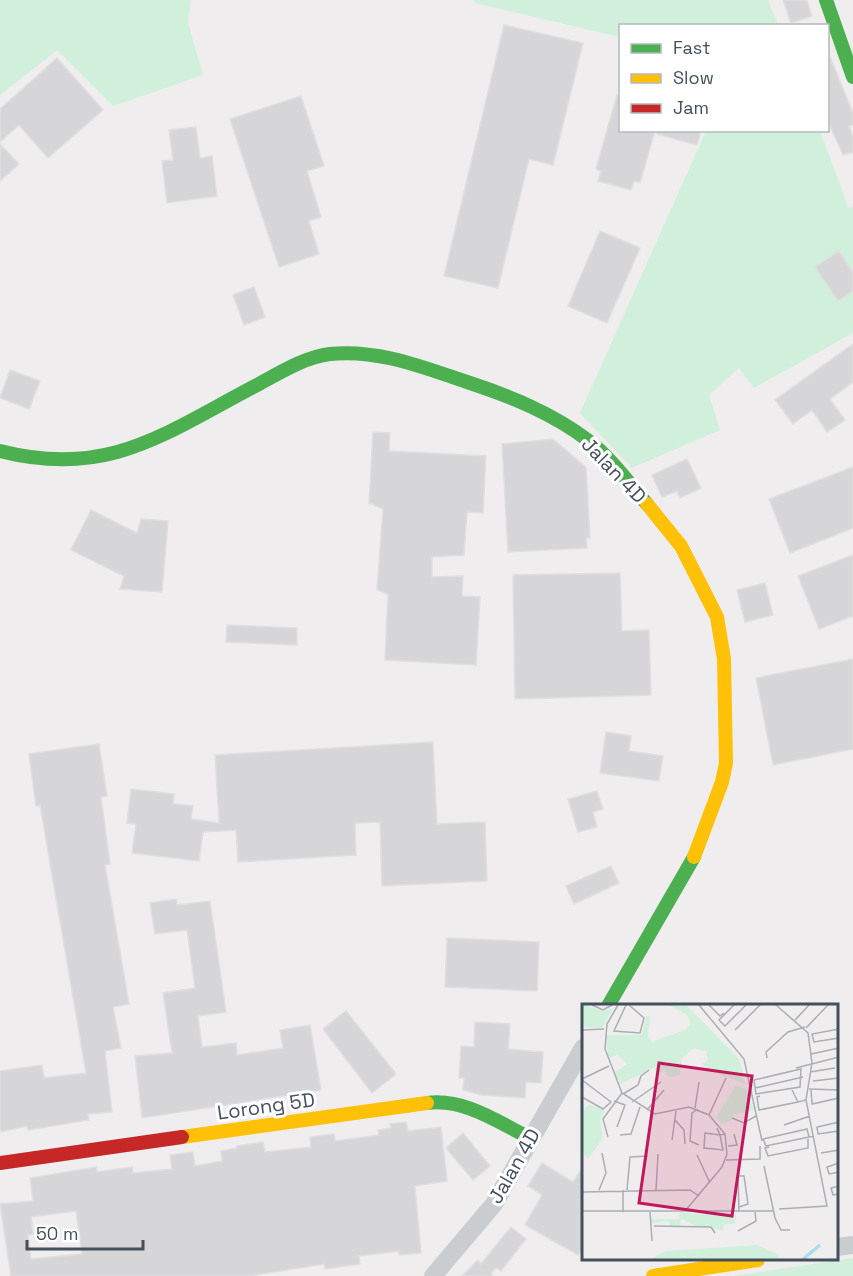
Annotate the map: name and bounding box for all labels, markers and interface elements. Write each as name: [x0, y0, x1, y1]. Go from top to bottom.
legend: [619, 24, 829, 132]
text: Fast: [673, 36, 710, 59]
text: Slow: [673, 66, 714, 89]
text: Jam: [673, 96, 709, 119]
street label: Jalan 4D: [576, 431, 652, 509]
inset map: [582, 1004, 838, 1261]
street label: Lorong 5D: [216, 1086, 316, 1126]
street label: Jalan 4D: [482, 1124, 546, 1208]
scale bar: [27, 1213, 142, 1251]
text: 50 m: [36, 1222, 78, 1245]

